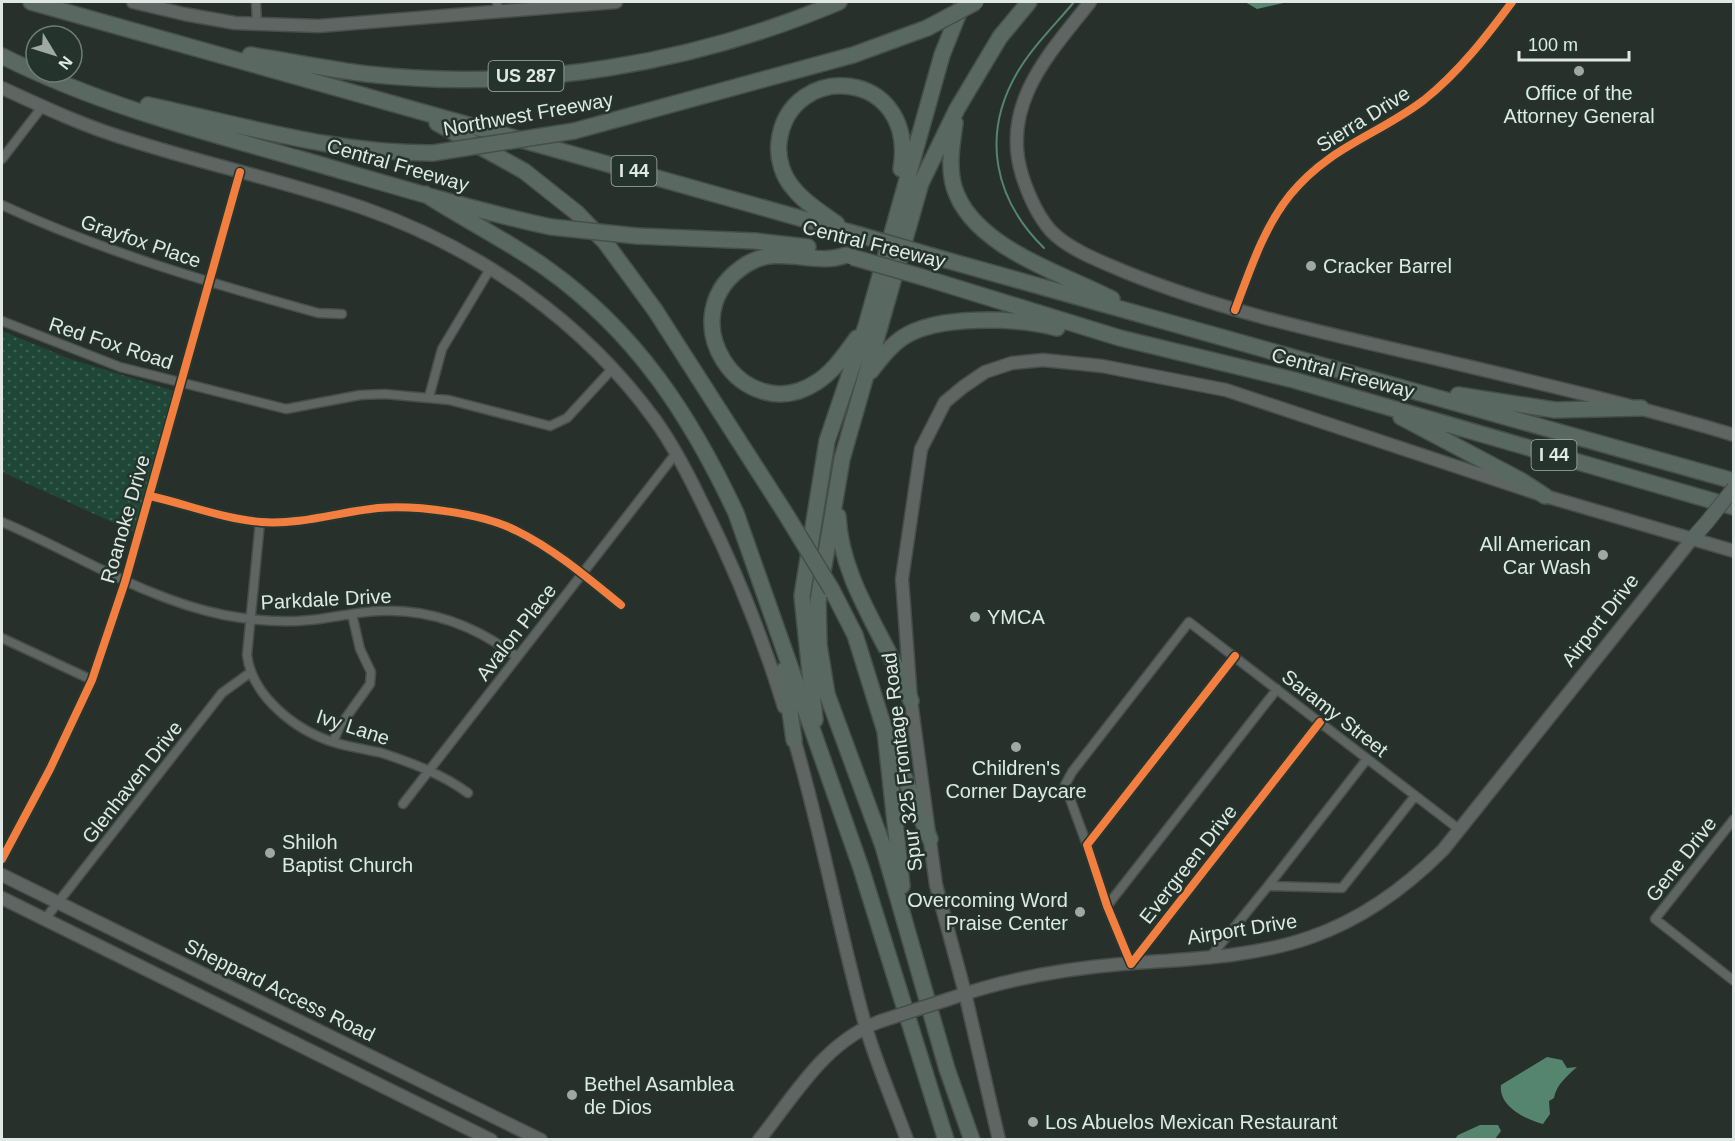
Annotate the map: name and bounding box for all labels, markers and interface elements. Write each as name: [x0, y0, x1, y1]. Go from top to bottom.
north arrow: [24, 24, 84, 84]
scale bar: [1519, 24, 1628, 62]
text: 100 m: [1528, 35, 1578, 55]
text: N: [55, 53, 76, 73]
road number: US 287: [488, 61, 564, 91]
marker: Office of the Attorney General: [1572, 64, 1586, 78]
street label: Sierra Drive: [1312, 82, 1414, 156]
place label: Office of the Attorney General: [1503, 82, 1655, 127]
street label: Northwest Freeway: [441, 88, 615, 140]
street label: Central Freeway: [324, 134, 472, 196]
road number: I 44: [612, 156, 656, 186]
street label: Grayfox Place: [78, 210, 204, 272]
street label: Central Freeway: [800, 216, 948, 272]
place label: Cracker Barrel: [1323, 255, 1452, 277]
marker: Cracker Barrel: [1304, 259, 1318, 273]
street label: Red Fox Road: [46, 313, 176, 373]
street label: Central Freeway: [1269, 343, 1417, 403]
road number: I 44: [1532, 440, 1576, 470]
street label: Roanoke Drive: [96, 452, 154, 586]
place label: All American Car Wash: [1480, 533, 1591, 578]
marker: All American Car Wash: [1596, 548, 1610, 562]
street label: Airport Drive: [1557, 569, 1643, 671]
street label: Avalon Place: [472, 579, 560, 685]
street label: Parkdale Drive: [260, 585, 392, 613]
place label: YMCA: [987, 606, 1045, 628]
marker: YMCA: [968, 610, 982, 624]
street label: Spur 325 Frontage Road: [878, 651, 926, 873]
street label: Saramy Street: [1278, 665, 1392, 761]
street label: Ivy Lane: [314, 705, 392, 749]
street label: Glenhaven Drive: [77, 717, 187, 847]
marker: Children's Corner Daycare: [1009, 740, 1023, 754]
place label: Children's Corner Daycare: [945, 757, 1087, 802]
street label: Evergreen Drive: [1135, 800, 1241, 928]
street label: Gene Drive: [1641, 812, 1721, 906]
place label: Shiloh Baptist Church: [282, 831, 413, 876]
marker: Shiloh Baptist Church: [263, 846, 277, 860]
place label: Overcoming Word Praise Center: [907, 889, 1068, 934]
marker: Overcoming Word Praise Center: [1073, 905, 1087, 919]
street label: Airport Drive: [1185, 909, 1299, 949]
street label: Sheppard Access Road: [181, 934, 379, 1046]
place label: Bethel Asamblea de Dios: [584, 1073, 735, 1118]
marker: Bethel Asamblea de Dios: [565, 1088, 579, 1102]
place label: Los Abuelos Mexican Restaurant: [1045, 1111, 1338, 1133]
marker: Los Abuelos Mexican Restaurant: [1026, 1115, 1040, 1129]

